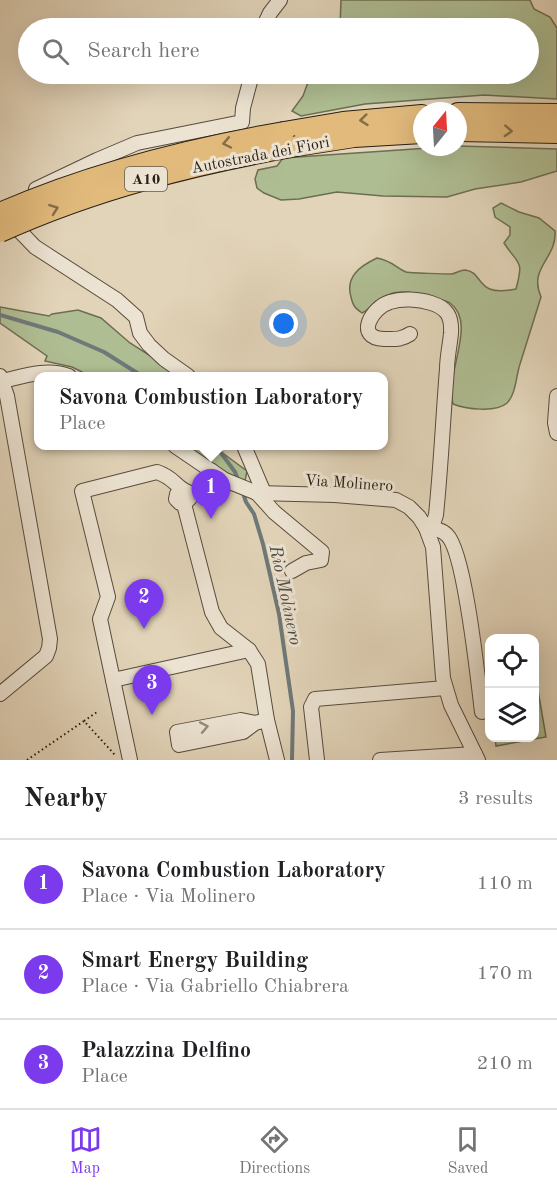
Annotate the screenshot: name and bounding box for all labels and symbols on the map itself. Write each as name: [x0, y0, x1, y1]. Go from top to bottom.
north arrow: [413, 102, 467, 156]
one-way arrow: [359, 113, 368, 126]
one-way arrow: [503, 124, 512, 137]
street label: Autostrada dei Fiori: [190, 135, 331, 177]
one-way arrow: [222, 135, 232, 148]
road number: A10: [125, 167, 167, 191]
one-way arrow: [48, 203, 59, 216]
your location: [269, 309, 298, 338]
pin: 1: [192, 470, 230, 519]
street label: Via Molinero: [304, 473, 394, 495]
water label: Rio Molinero: [265, 543, 304, 647]
pin: 2: [124, 580, 164, 629]
pin: 3: [132, 666, 172, 715]
one-way arrow: [199, 721, 209, 734]

